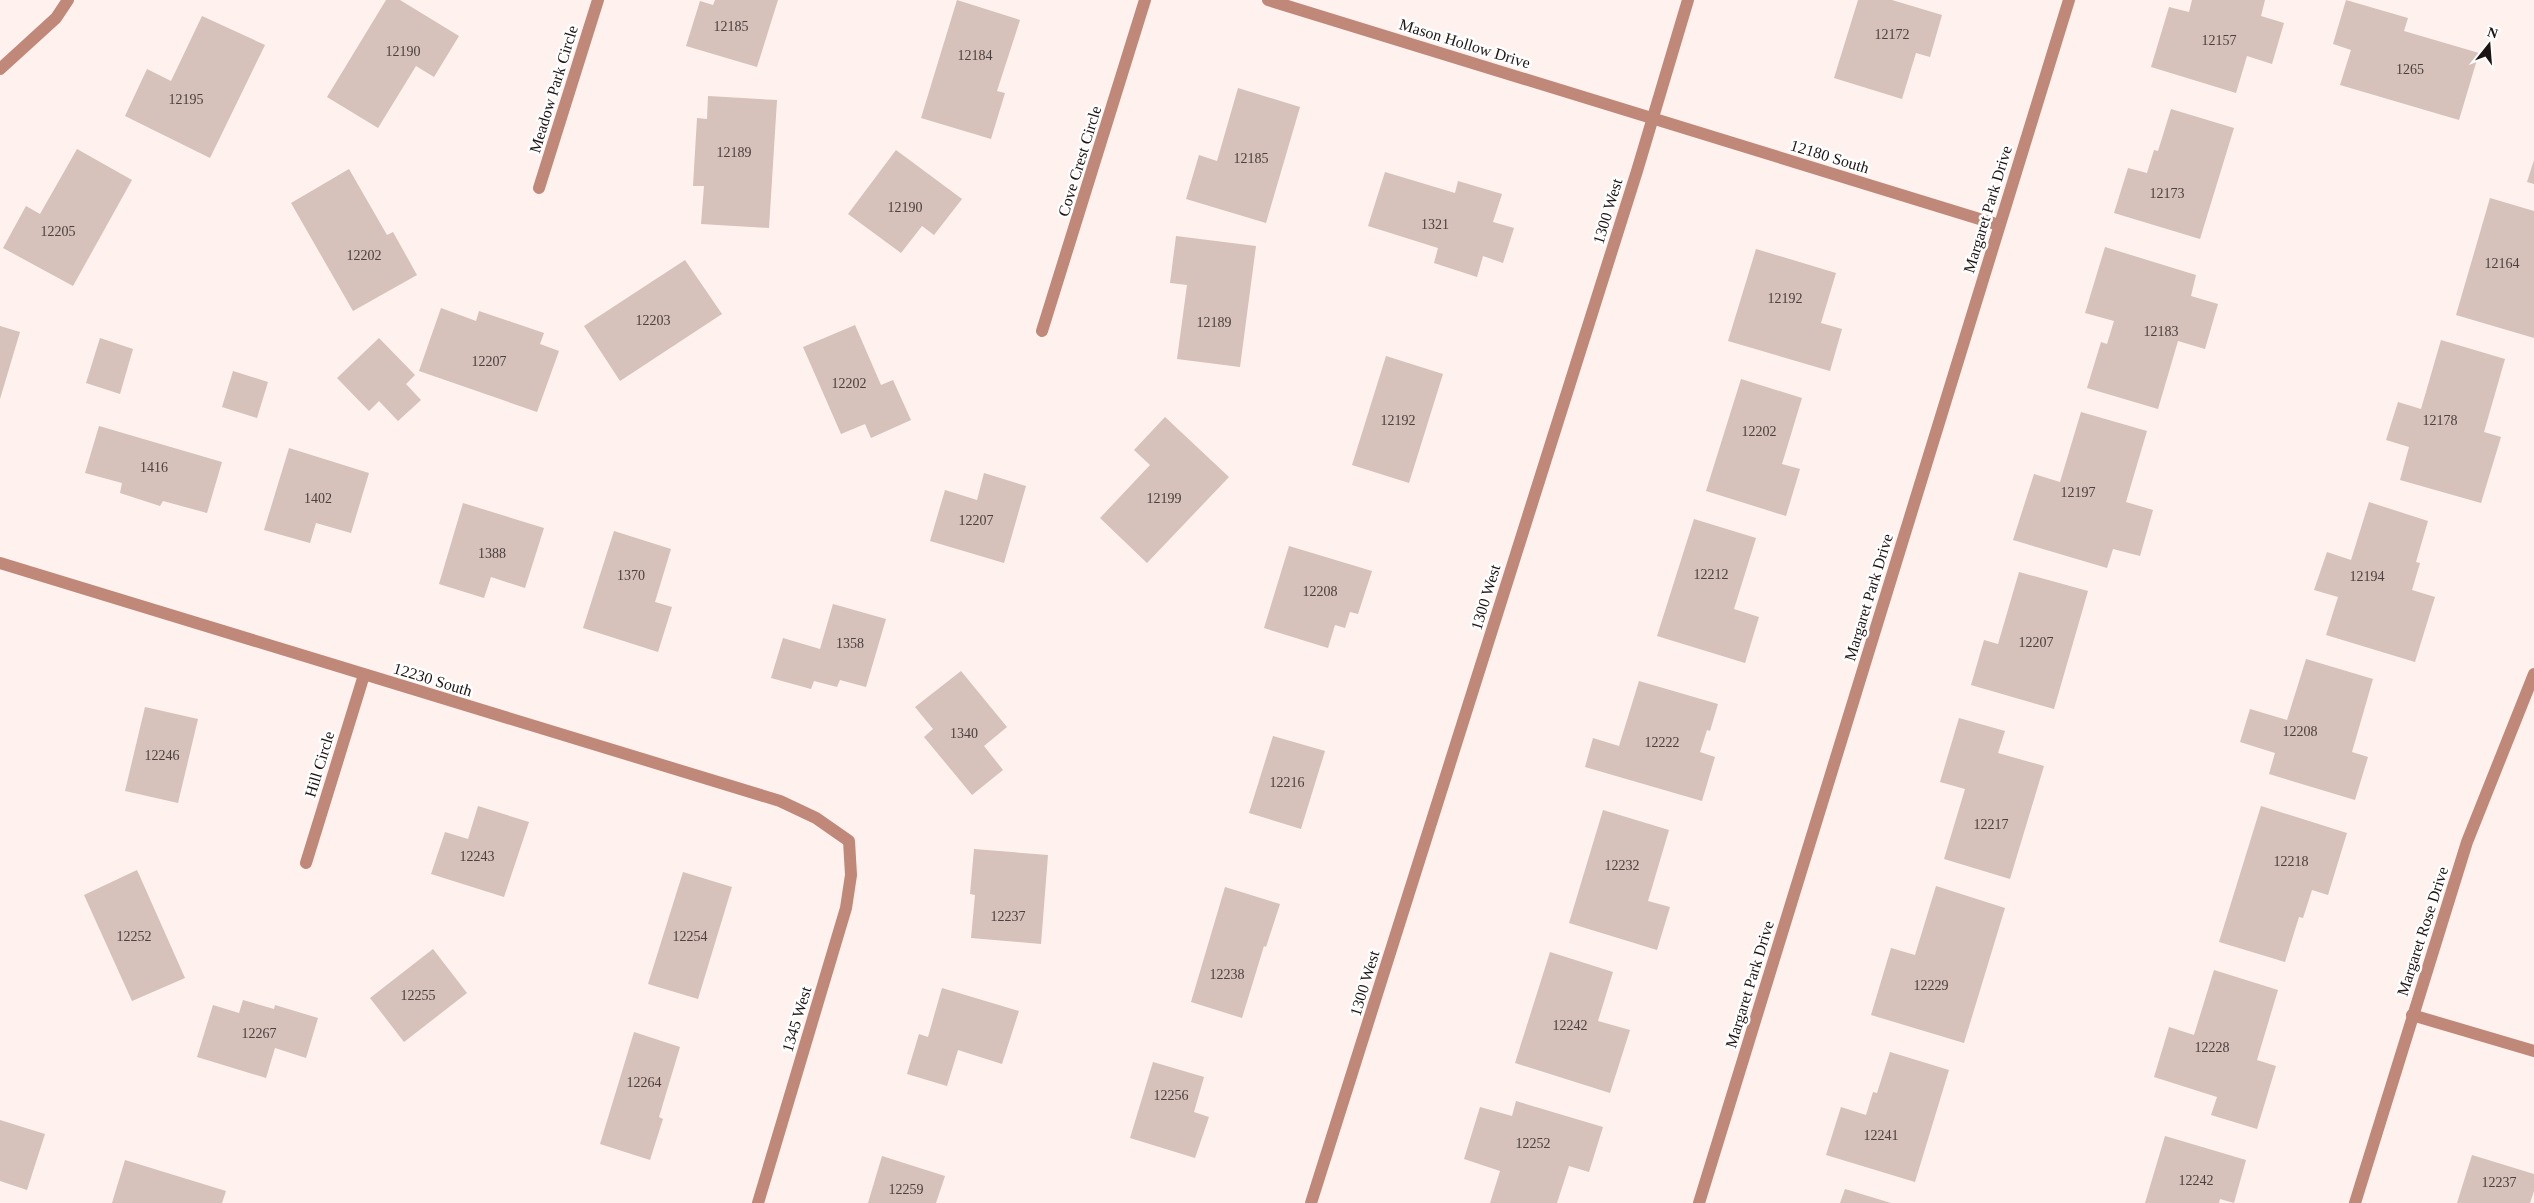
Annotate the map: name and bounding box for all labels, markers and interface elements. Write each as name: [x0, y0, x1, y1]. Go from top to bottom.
street label: Mason Hollow Drive: [1397, 15, 1532, 71]
house number: 12185: [714, 19, 749, 34]
north arrow: [2464, 20, 2514, 70]
street label: Meadow Park Circle: [526, 23, 581, 155]
text: N: [2486, 24, 2500, 42]
house number: 12172: [1875, 27, 1910, 42]
house number: 12157: [2202, 33, 2237, 48]
house number: 12190: [386, 44, 421, 59]
house number: 12184: [958, 48, 993, 63]
house number: 1265: [2396, 62, 2424, 77]
house number: 12195: [169, 92, 204, 107]
street label: Cove Crest Circle: [1055, 104, 1104, 218]
street label: 12180 South: [1788, 136, 1871, 176]
street label: Margaret Park Drive: [1960, 143, 2016, 275]
house number: 12189: [717, 145, 752, 160]
house number: 12185: [1234, 151, 1269, 166]
street label: 1300 West: [1590, 176, 1626, 246]
house number: 12173: [2150, 186, 2185, 201]
house number: 12190: [888, 200, 923, 215]
house number: 1321: [1421, 217, 1449, 232]
house number: 12205: [41, 224, 76, 239]
house number: 12202: [347, 248, 382, 263]
house number: 12164: [2485, 256, 2520, 271]
house number: 12192: [1768, 291, 1803, 306]
house number: 12203: [636, 313, 671, 328]
house number: 12189: [1197, 315, 1232, 330]
house number: 12183: [2144, 324, 2179, 339]
house number: 12207: [472, 354, 507, 369]
house number: 12202: [832, 376, 867, 391]
house number: 12192: [1381, 413, 1416, 428]
house number: 12178: [2423, 413, 2458, 428]
house number: 12202: [1742, 424, 1777, 439]
house number: 1416: [140, 460, 168, 475]
house number: 12197: [2061, 485, 2096, 500]
house number: 1402: [304, 491, 332, 506]
house number: 12199: [1147, 491, 1182, 506]
house number: 12207: [959, 513, 994, 528]
street label: Margaret Park Drive: [1841, 531, 1897, 663]
house number: 1388: [478, 546, 506, 561]
street label: 1300 West: [1468, 562, 1504, 632]
house number: 12212: [1694, 567, 1729, 582]
house number: 1370: [617, 568, 645, 583]
house number: 12194: [2350, 569, 2385, 584]
house number: 12208: [1303, 584, 1338, 599]
house number: 12207: [2019, 635, 2054, 650]
house number: 1358: [836, 636, 864, 651]
street label: 12230 South: [391, 659, 474, 699]
house number: 12208: [2283, 724, 2318, 739]
house number: 1340: [950, 726, 978, 741]
street label: Hill Circle: [301, 729, 338, 799]
house number: 12222: [1645, 735, 1680, 750]
house number: 12246: [145, 748, 180, 763]
house number: 12216: [1270, 775, 1305, 790]
house number: 12217: [1974, 817, 2009, 832]
house number: 12243: [460, 849, 495, 864]
house number: 12218: [2274, 854, 2309, 869]
house number: 12232: [1605, 858, 1640, 873]
street label: Margaret Rose Drive: [2394, 864, 2452, 998]
house number: 12237: [991, 909, 1026, 924]
street label: Margaret Park Drive: [1722, 918, 1778, 1050]
house number: 12252: [117, 929, 152, 944]
house number: 12254: [673, 929, 708, 944]
street label: 1300 West: [1347, 948, 1383, 1018]
house number: 12238: [1210, 967, 1245, 982]
house number: 12229: [1914, 978, 1949, 993]
street label: 1345 West: [779, 984, 815, 1054]
house number: 12255: [401, 988, 436, 1003]
house number: 12242: [1553, 1018, 1588, 1033]
house number: 12267: [242, 1026, 277, 1041]
house number: 12228: [2195, 1040, 2230, 1055]
house number: 12264: [627, 1075, 662, 1090]
house number: 12256: [1154, 1088, 1189, 1103]
house number: 12241: [1864, 1128, 1899, 1143]
house number: 12252: [1516, 1136, 1551, 1151]
house number: 12242: [2179, 1173, 2214, 1188]
house number: 12237: [2482, 1175, 2517, 1190]
house number: 12259: [889, 1182, 924, 1197]

